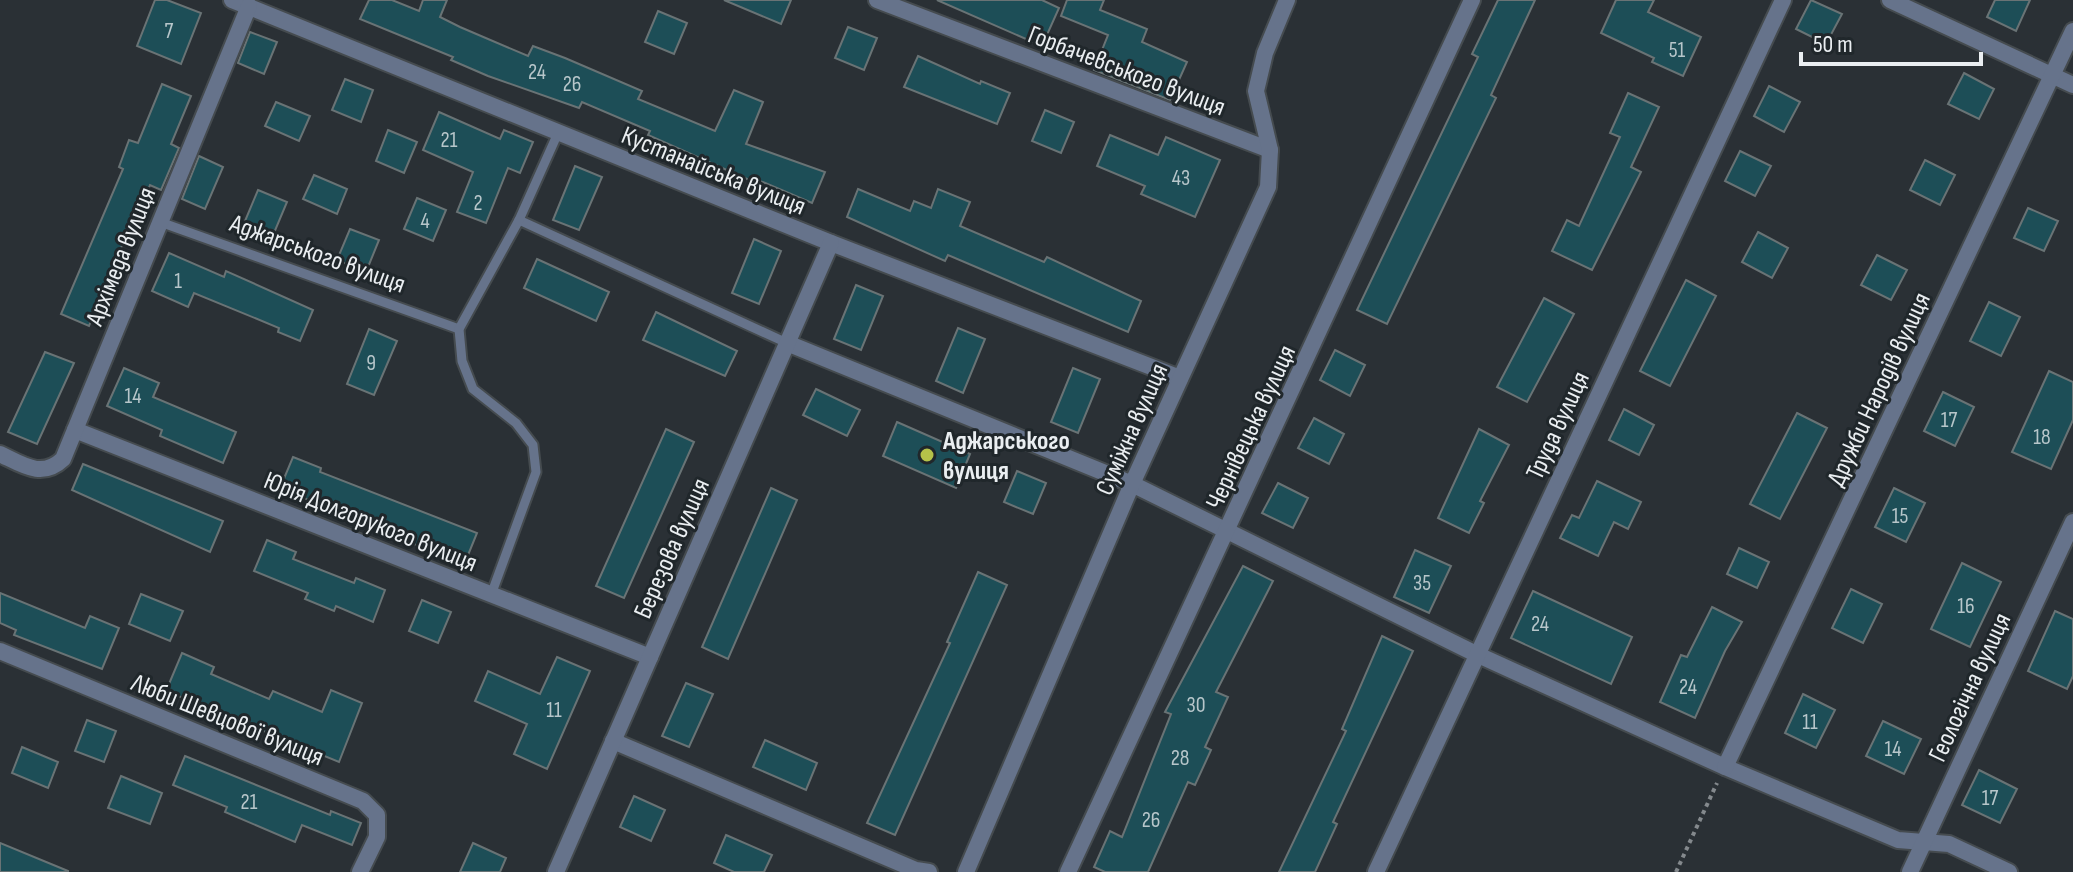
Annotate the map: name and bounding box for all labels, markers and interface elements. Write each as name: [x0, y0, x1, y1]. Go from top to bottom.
scale bar: [1801, 16, 1981, 66]
house number: 7: [165, 18, 174, 45]
street label: Горбачевського вулиця: [1023, 19, 1230, 123]
text: 50 m: [1813, 30, 1853, 59]
house number: 51: [1669, 37, 1686, 64]
house number: 24: [528, 59, 546, 86]
house number: 26: [563, 71, 581, 98]
street label: Кустанайська вулиця: [617, 120, 810, 222]
house number: 21: [441, 127, 458, 154]
house number: 43: [1172, 165, 1190, 192]
street label: Архімеда вулиця: [79, 183, 163, 331]
house number: 2: [473, 190, 483, 217]
street label: Аджарського вулиця: [225, 208, 409, 301]
house number: 4: [420, 208, 430, 235]
house number: 1: [174, 268, 182, 295]
street label: Дружби Народів вулиця: [1821, 288, 1938, 491]
street label: Чернівецька вулиця: [1200, 341, 1303, 515]
house number: 9: [366, 350, 376, 377]
street label: Суміжна вулиця: [1090, 359, 1175, 500]
street label: Труда вулиця: [1520, 367, 1597, 485]
house number: 14: [125, 383, 141, 410]
house number: 17: [1941, 407, 1957, 434]
house number: 18: [2033, 424, 2051, 451]
place label: Аджарського вулиця: [942, 426, 1070, 487]
marker: Аджарського вулиця: [918, 446, 936, 464]
street label: Юрія Долгорукого вулиця: [259, 465, 482, 579]
street label: Березова вулиця: [628, 474, 717, 623]
house number: 15: [1892, 503, 1908, 530]
house number: 35: [1413, 570, 1431, 597]
house number: 16: [1957, 593, 1975, 620]
street label: Геологічна вулиця: [1922, 608, 2018, 767]
house number: 24: [1531, 611, 1549, 638]
street label: Люби Шевцової вулиця: [126, 667, 328, 773]
house number: 24: [1679, 674, 1697, 701]
house number: 30: [1186, 692, 1206, 719]
house number: 11: [546, 697, 562, 724]
house number: 11: [1802, 709, 1818, 736]
house number: 14: [1885, 736, 1901, 763]
house number: 28: [1171, 745, 1189, 772]
house number: 17: [1982, 785, 1998, 812]
house number: 21: [241, 789, 258, 816]
house number: 26: [1142, 807, 1160, 834]

